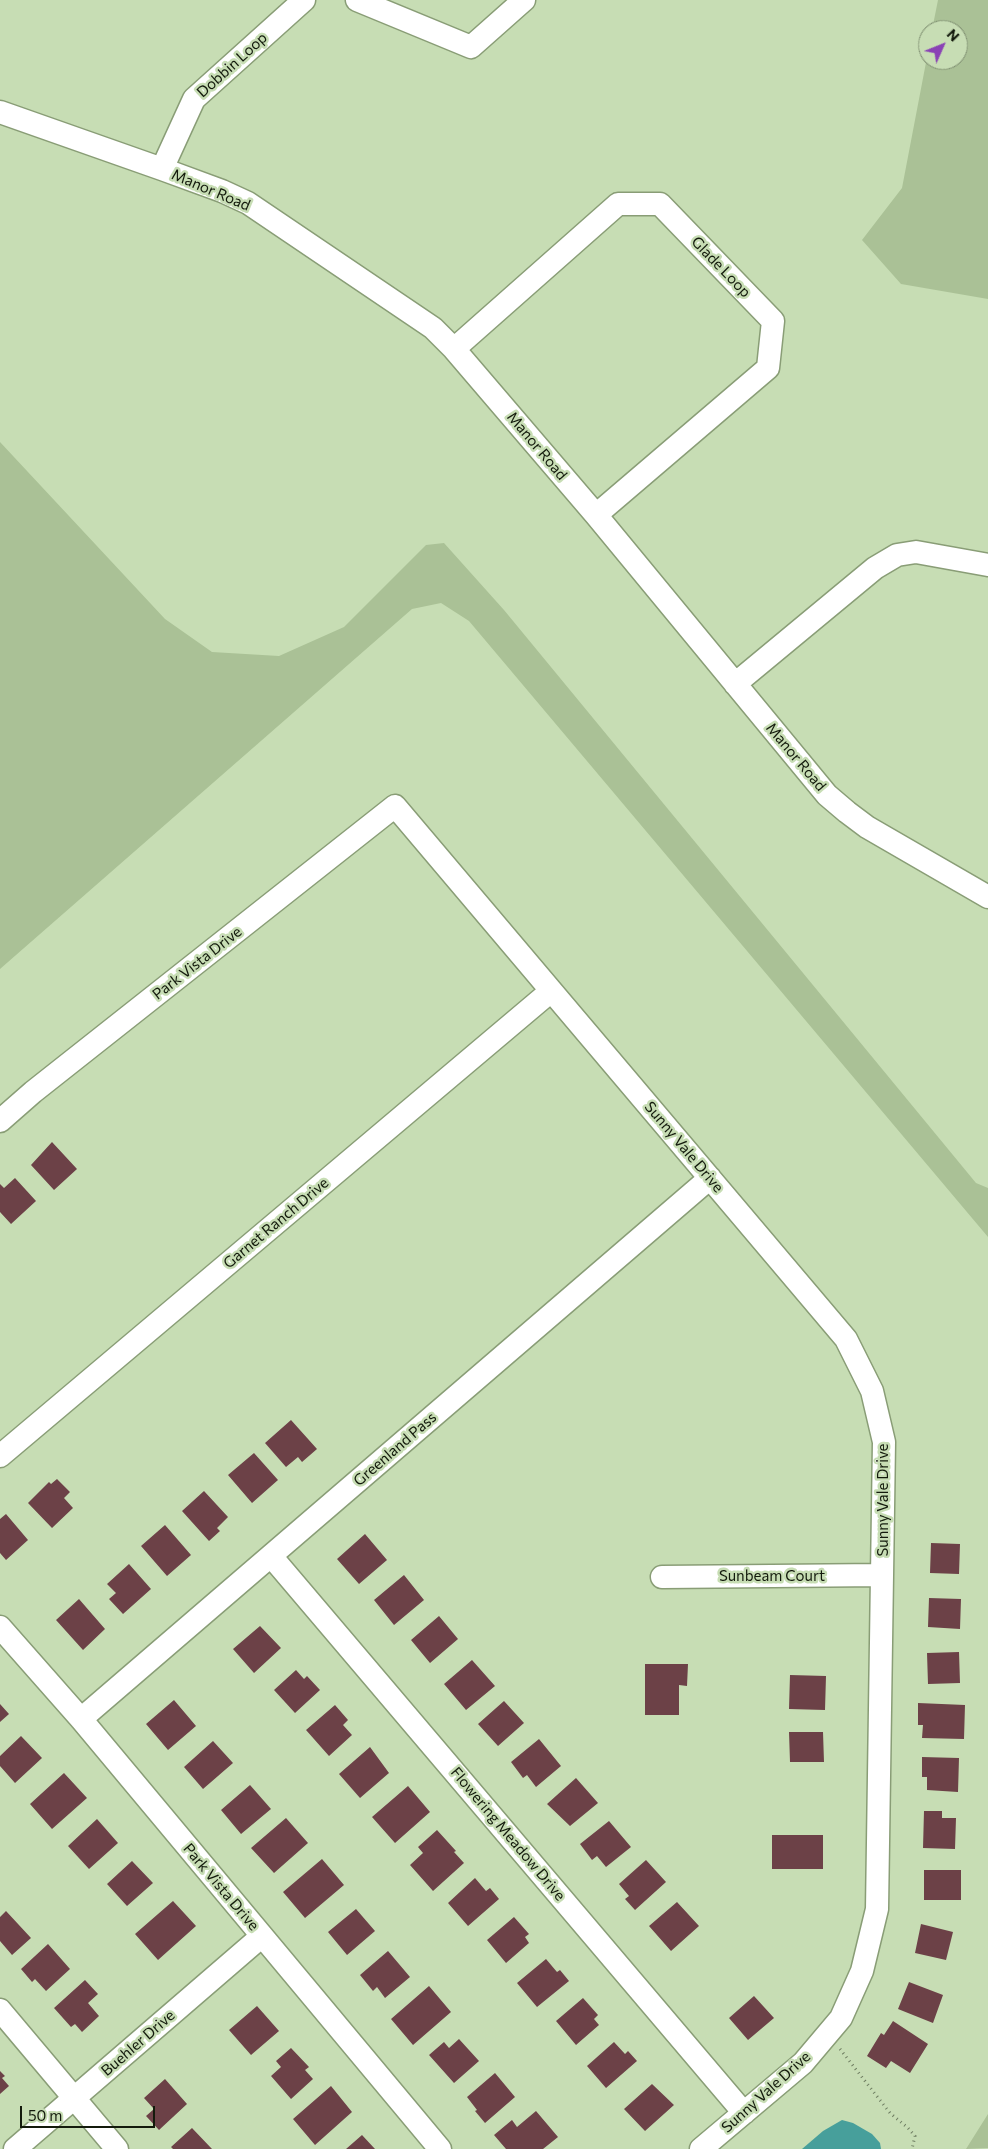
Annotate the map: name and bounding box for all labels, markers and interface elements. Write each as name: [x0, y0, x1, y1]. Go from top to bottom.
north arrow: [918, 20, 968, 70]
text: N: [944, 25, 963, 45]
street label: Dobbin Loop: [193, 29, 271, 101]
street label: Manor Road: [169, 165, 253, 215]
street label: Glade Loop: [688, 233, 754, 301]
street label: Manor Road: [503, 408, 571, 484]
street label: Manor Road: [762, 719, 830, 795]
street label: Park Vista Drive: [149, 923, 245, 1003]
street label: Sunny Vale Drive: [641, 1098, 727, 1196]
street label: Garnet Ranch Drive: [220, 1174, 332, 1272]
street label: Greenland Pass: [350, 1408, 440, 1490]
street label: Sunny Vale Drive: [874, 1443, 892, 1557]
street label: Sunbeam Court: [719, 1567, 825, 1585]
street label: Flowering Meadow Drive: [447, 1764, 569, 1904]
street label: Park Vista Drive: [179, 1840, 263, 1934]
street label: Buehler Drive: [98, 2006, 178, 2080]
street label: Sunny Vale Drive: [718, 2048, 814, 2136]
scale bar: [22, 2096, 158, 2128]
text: 50 m: [28, 2106, 62, 2124]

